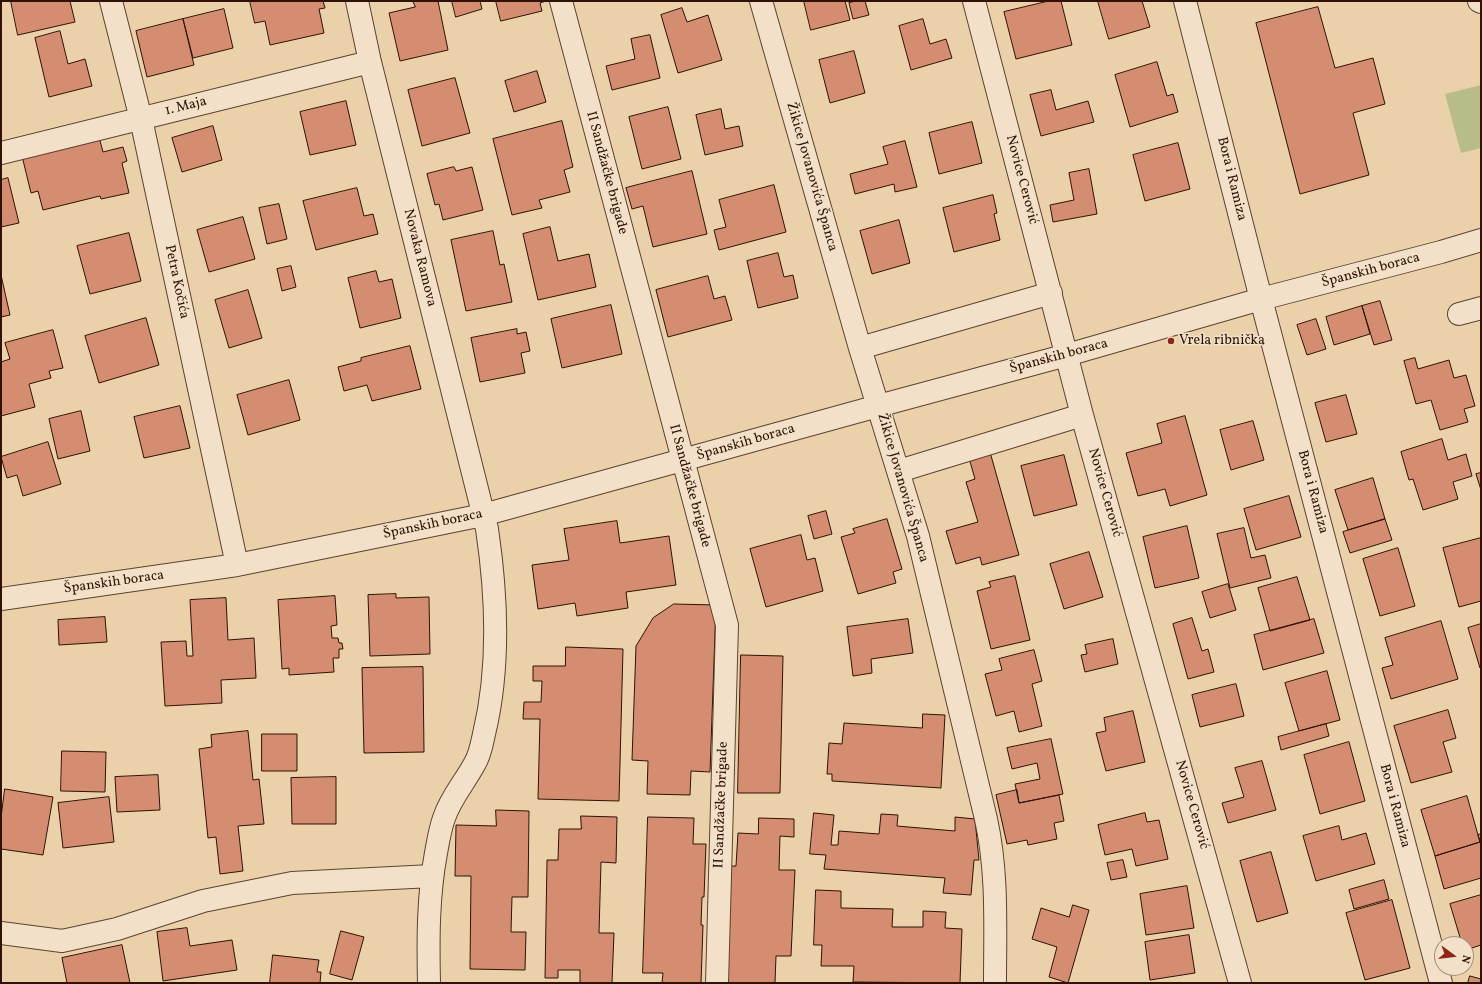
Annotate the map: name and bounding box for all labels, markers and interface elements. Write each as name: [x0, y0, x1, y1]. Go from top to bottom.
street label: 1. Maja: [163, 94, 209, 120]
street label: Žikice Jovanovića Španca: [782, 100, 840, 254]
street label: II Sandžačke brigade: [581, 110, 631, 236]
street label: Novice Cerović: [1001, 133, 1041, 227]
street label: Bora i Ramiza: [1212, 135, 1250, 223]
street label: Novaka Ramova: [399, 207, 439, 309]
street label: Petra Kočića: [160, 244, 192, 320]
street label: Španskih boraca: [1320, 250, 1422, 292]
place label: Vrela ribnička: [1179, 333, 1265, 349]
street label: Španskih boraca: [1008, 336, 1110, 378]
marker: Vrela ribnička: [1166, 336, 1176, 346]
street label: Žikice Jovanovića Španca: [873, 411, 931, 565]
street label: Španskih boraca: [695, 421, 797, 465]
street label: II Sandžačke brigade: [664, 423, 714, 549]
street label: Novice Cerović: [1083, 447, 1125, 539]
street label: Bora i Ramiza: [1293, 448, 1331, 536]
street label: Španskih boraca: [382, 506, 484, 544]
street label: Španskih boraca: [63, 568, 165, 598]
street label: II Sandžačke brigade: [711, 741, 733, 869]
street label: Novice Cerović: [1170, 759, 1212, 851]
street label: Bora i Ramiza: [1375, 762, 1413, 850]
north arrow: [1434, 936, 1474, 976]
text: N: [1457, 953, 1473, 965]

